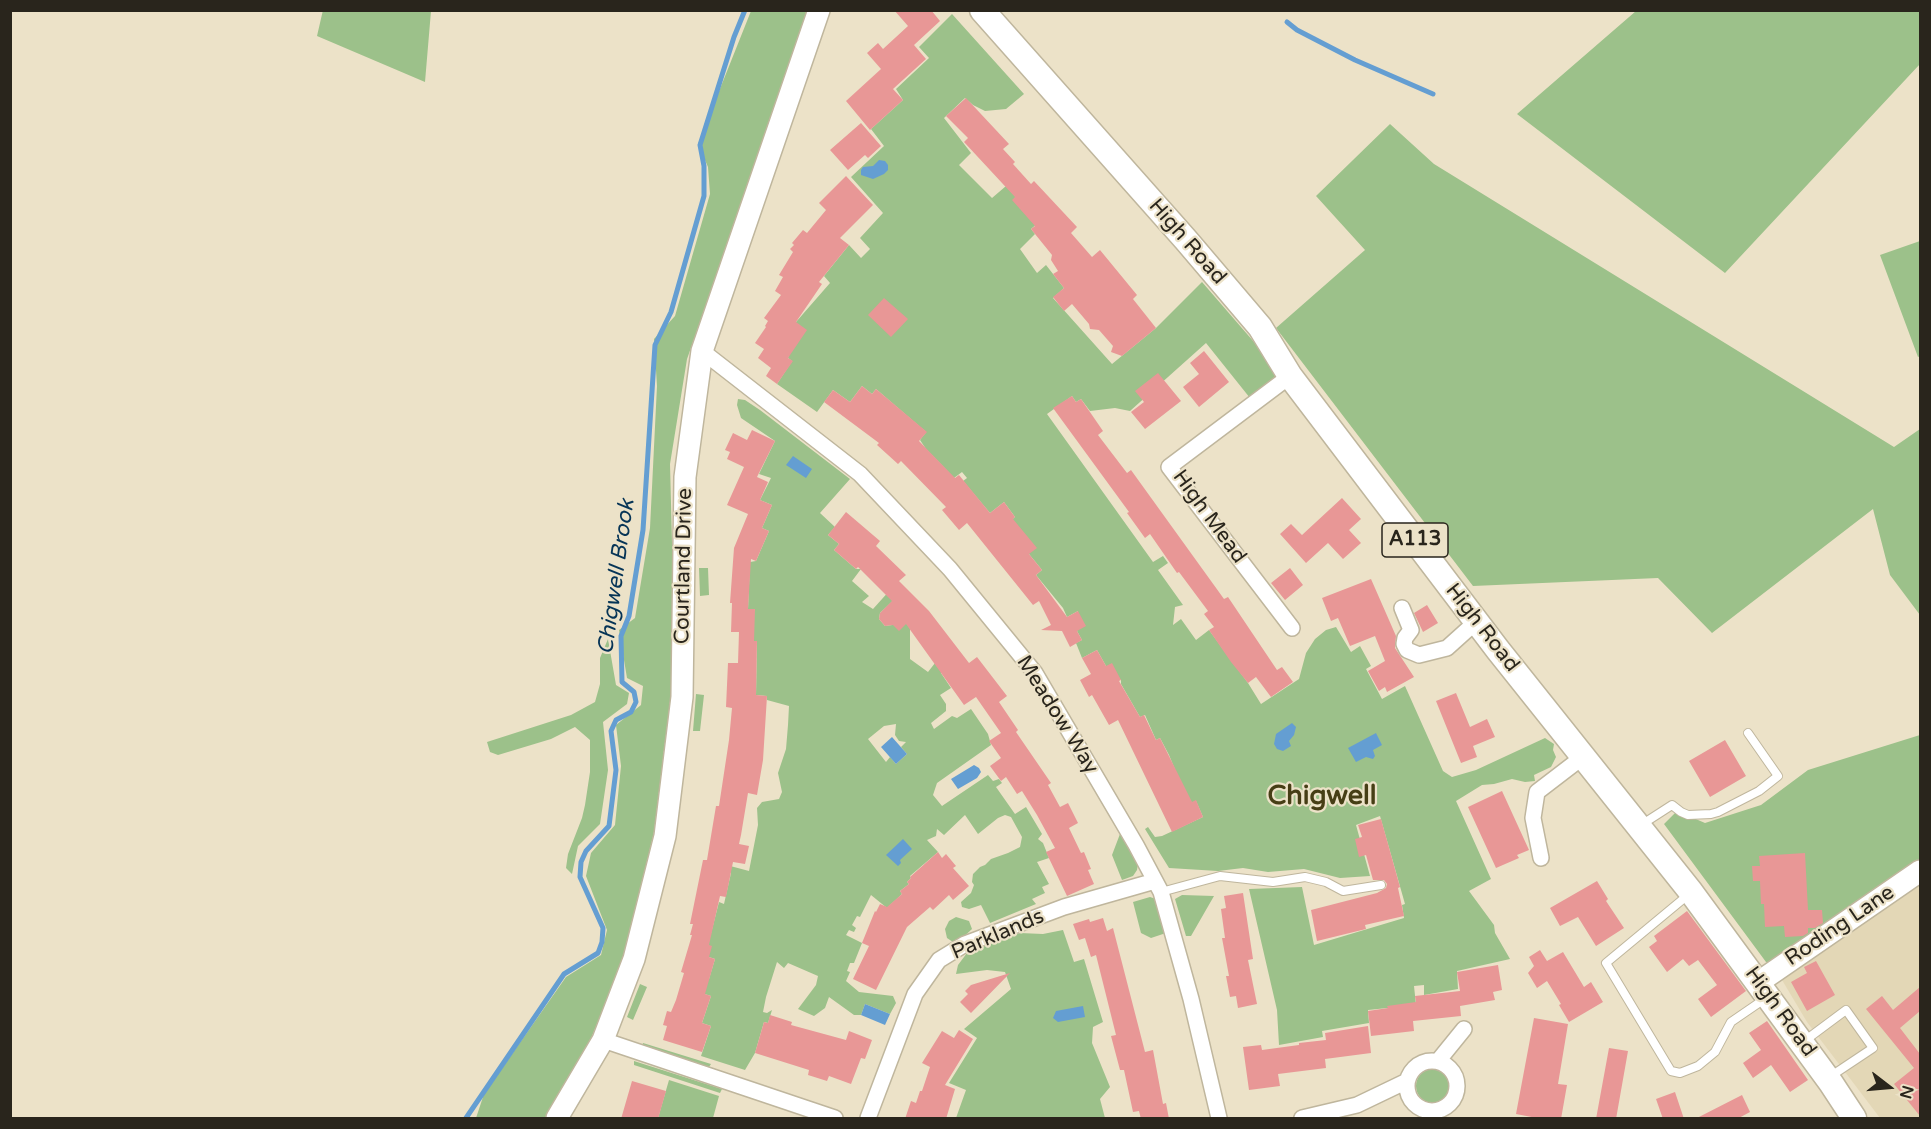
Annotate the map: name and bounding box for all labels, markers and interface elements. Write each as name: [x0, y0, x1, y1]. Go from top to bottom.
street label: High Road: [1143, 194, 1231, 290]
street label: High Mead: [1167, 465, 1251, 569]
street label: Courtland Drive: [670, 488, 698, 644]
water label: Chigwell Brook: [593, 498, 641, 656]
road number: A113: [1382, 523, 1448, 557]
street label: High Road: [1440, 579, 1524, 677]
street label: Meadow Way: [1011, 651, 1103, 779]
district label: Chigwell: [1268, 781, 1376, 813]
street label: Roding Lane: [1781, 880, 1899, 972]
street label: Parklands: [948, 904, 1048, 966]
street label: High Road: [1739, 962, 1821, 1062]
north arrow: [1859, 1057, 1919, 1117]
text: N: [1895, 1083, 1918, 1101]

